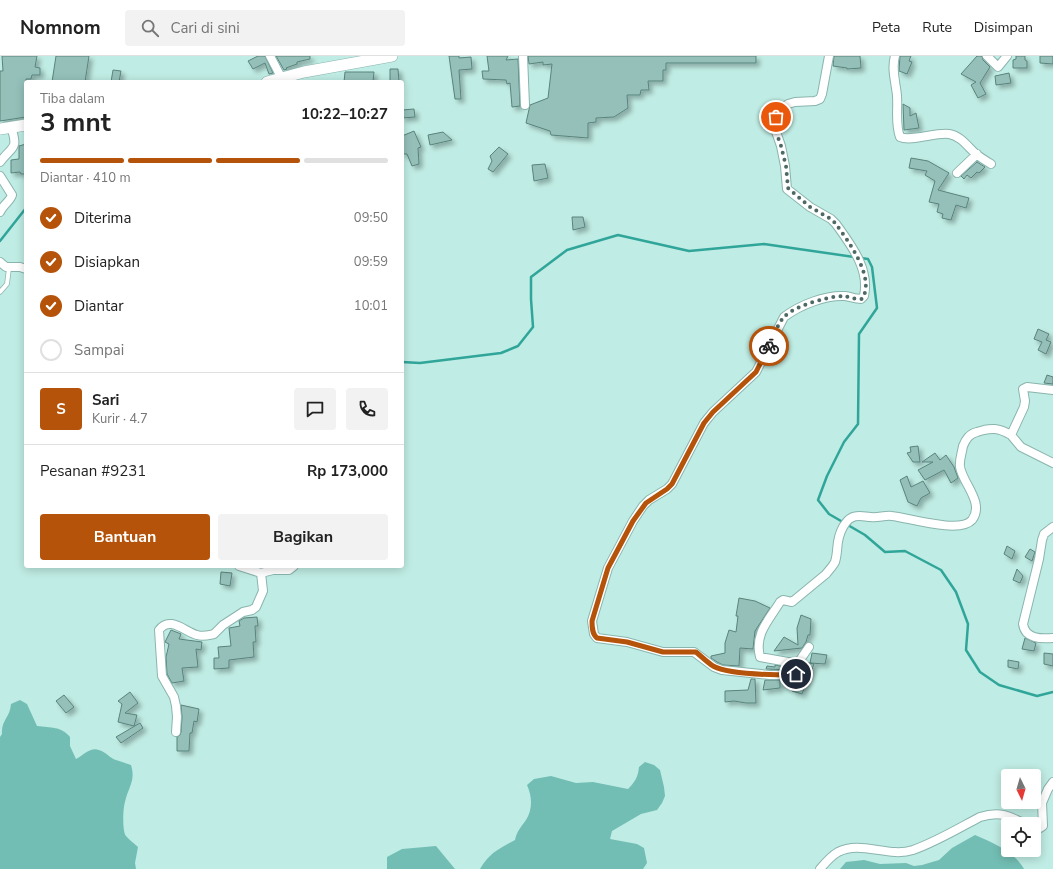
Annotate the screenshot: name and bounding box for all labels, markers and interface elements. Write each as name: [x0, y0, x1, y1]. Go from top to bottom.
search box: [125, 10, 405, 46]
text: Nomnom: [20, 15, 101, 41]
icon: search: [139, 17, 161, 39]
text: Cari di sini: [171, 18, 240, 38]
text: Peta: [872, 18, 900, 37]
text: Rute: [922, 18, 952, 37]
text: Disimpan: [974, 18, 1033, 37]
text: Tiba dalam: [40, 90, 105, 108]
pin: [759, 100, 793, 134]
text: 10:22–10:27: [301, 104, 388, 124]
text: 3 mnt: [40, 105, 111, 140]
icon: bag: [765, 106, 787, 128]
text: Diantar · 410 m: [40, 169, 131, 187]
icon: check: [40, 207, 62, 229]
text: Diterima: [74, 208, 131, 228]
text: 09:50: [354, 209, 388, 227]
icon: check: [40, 251, 62, 273]
text: Disiapkan: [74, 252, 140, 272]
text: 09:59: [354, 253, 388, 271]
icon: check: [40, 295, 62, 317]
text: Diantar: [74, 296, 124, 316]
text: 10:01: [354, 297, 388, 315]
courier: [749, 326, 789, 366]
icon: bike: [758, 335, 780, 357]
text: Sampai: [74, 340, 124, 360]
button: chat: [294, 388, 336, 430]
button: phone: [346, 388, 388, 430]
text: Sari: [92, 390, 119, 410]
text: S: [56, 399, 66, 419]
text: Kurir · 4.7: [92, 410, 148, 428]
text: Pesanan #9231: [40, 461, 146, 481]
text: Rp 173,000: [307, 461, 388, 481]
button: Bantuan: [40, 514, 210, 560]
button: Bagikan: [218, 514, 388, 560]
pin: [779, 657, 813, 691]
icon: home: [785, 663, 807, 685]
north arrow: [1001, 769, 1041, 809]
map controls: [1001, 769, 1041, 857]
button: locate: [1001, 817, 1041, 857]

